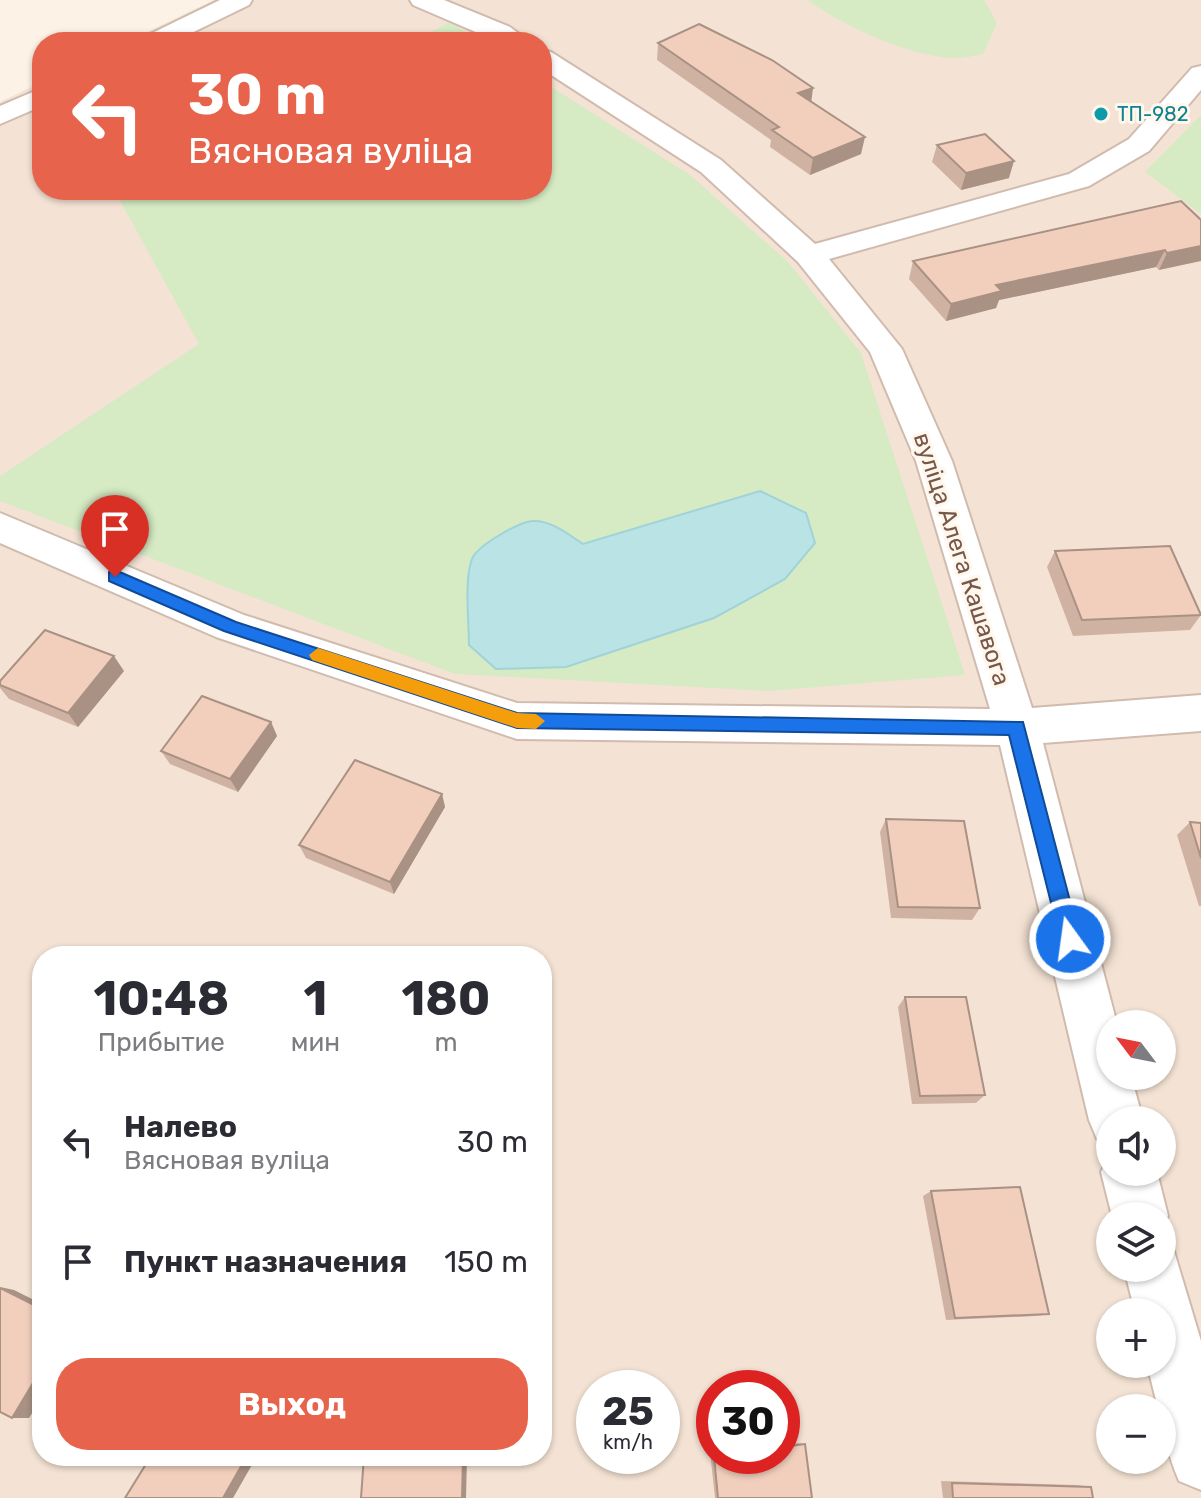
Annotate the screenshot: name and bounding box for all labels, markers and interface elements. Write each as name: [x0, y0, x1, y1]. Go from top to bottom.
text: 30 m: [188, 62, 326, 128]
icon: left: [56, 64, 160, 168]
place label: ТП-982: [1117, 102, 1188, 126]
marker: ТП-982: [1092, 105, 1110, 123]
text: Вясновая вуліца: [188, 129, 473, 172]
street label: вуліца Алега Кашавога: [908, 429, 1016, 689]
pin: [81, 495, 149, 577]
icon: arrive: [93, 507, 137, 551]
position arrow: [1028, 897, 1112, 981]
text: 10:48: [93, 970, 229, 1027]
text: 1: [303, 970, 327, 1027]
text: 180: [402, 970, 491, 1027]
north arrow: [1096, 1010, 1176, 1090]
map controls: [1096, 1010, 1176, 1474]
text: Прибытие: [98, 1027, 225, 1058]
text: мин: [291, 1027, 340, 1058]
text: m: [434, 1027, 458, 1058]
button: sound: [1096, 1106, 1176, 1186]
text: Налево: [124, 1109, 237, 1145]
icon: left: [56, 1120, 100, 1164]
text: 30 m: [457, 1124, 528, 1160]
text: Вясновая вуліца: [124, 1145, 330, 1176]
button: layers: [1096, 1202, 1176, 1282]
icon: arrive: [56, 1240, 100, 1284]
text: Пункт назначения: [124, 1244, 407, 1280]
text: 150 m: [444, 1244, 528, 1280]
button: +: [1096, 1298, 1176, 1378]
button: Выход: [56, 1358, 528, 1450]
speed limit sign: 30: [696, 1370, 800, 1474]
text: 25: [602, 1388, 654, 1435]
button: −: [1096, 1394, 1176, 1474]
text: km/h: [603, 1430, 653, 1454]

